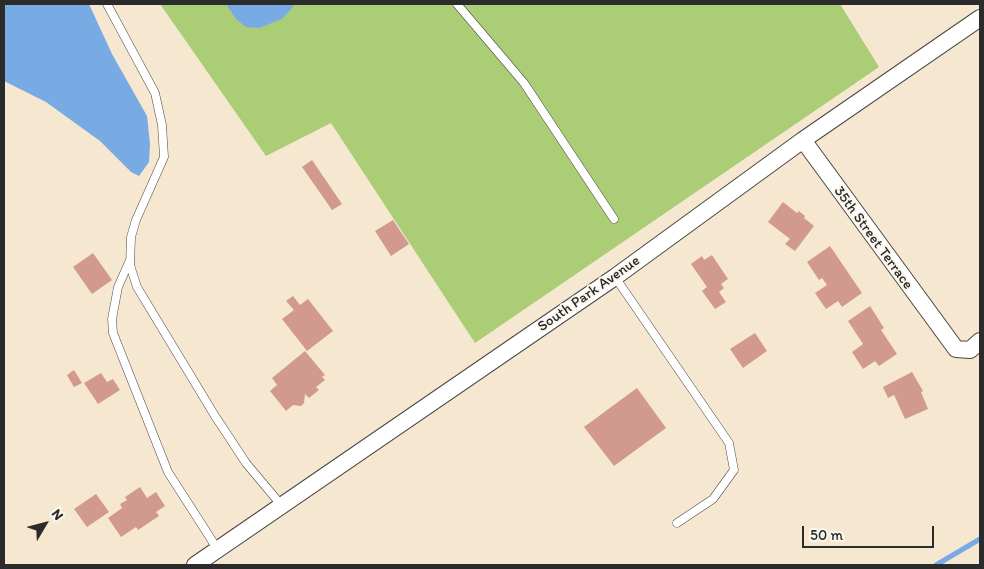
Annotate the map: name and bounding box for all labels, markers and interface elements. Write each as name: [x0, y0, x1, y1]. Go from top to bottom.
street label: 35th Street Terrace: [830, 183, 916, 293]
street label: South Park Avenue: [534, 252, 644, 336]
north arrow: [20, 499, 70, 549]
text: N: [48, 506, 67, 524]
scale bar: [804, 516, 936, 548]
text: 50 m: [810, 526, 843, 544]

